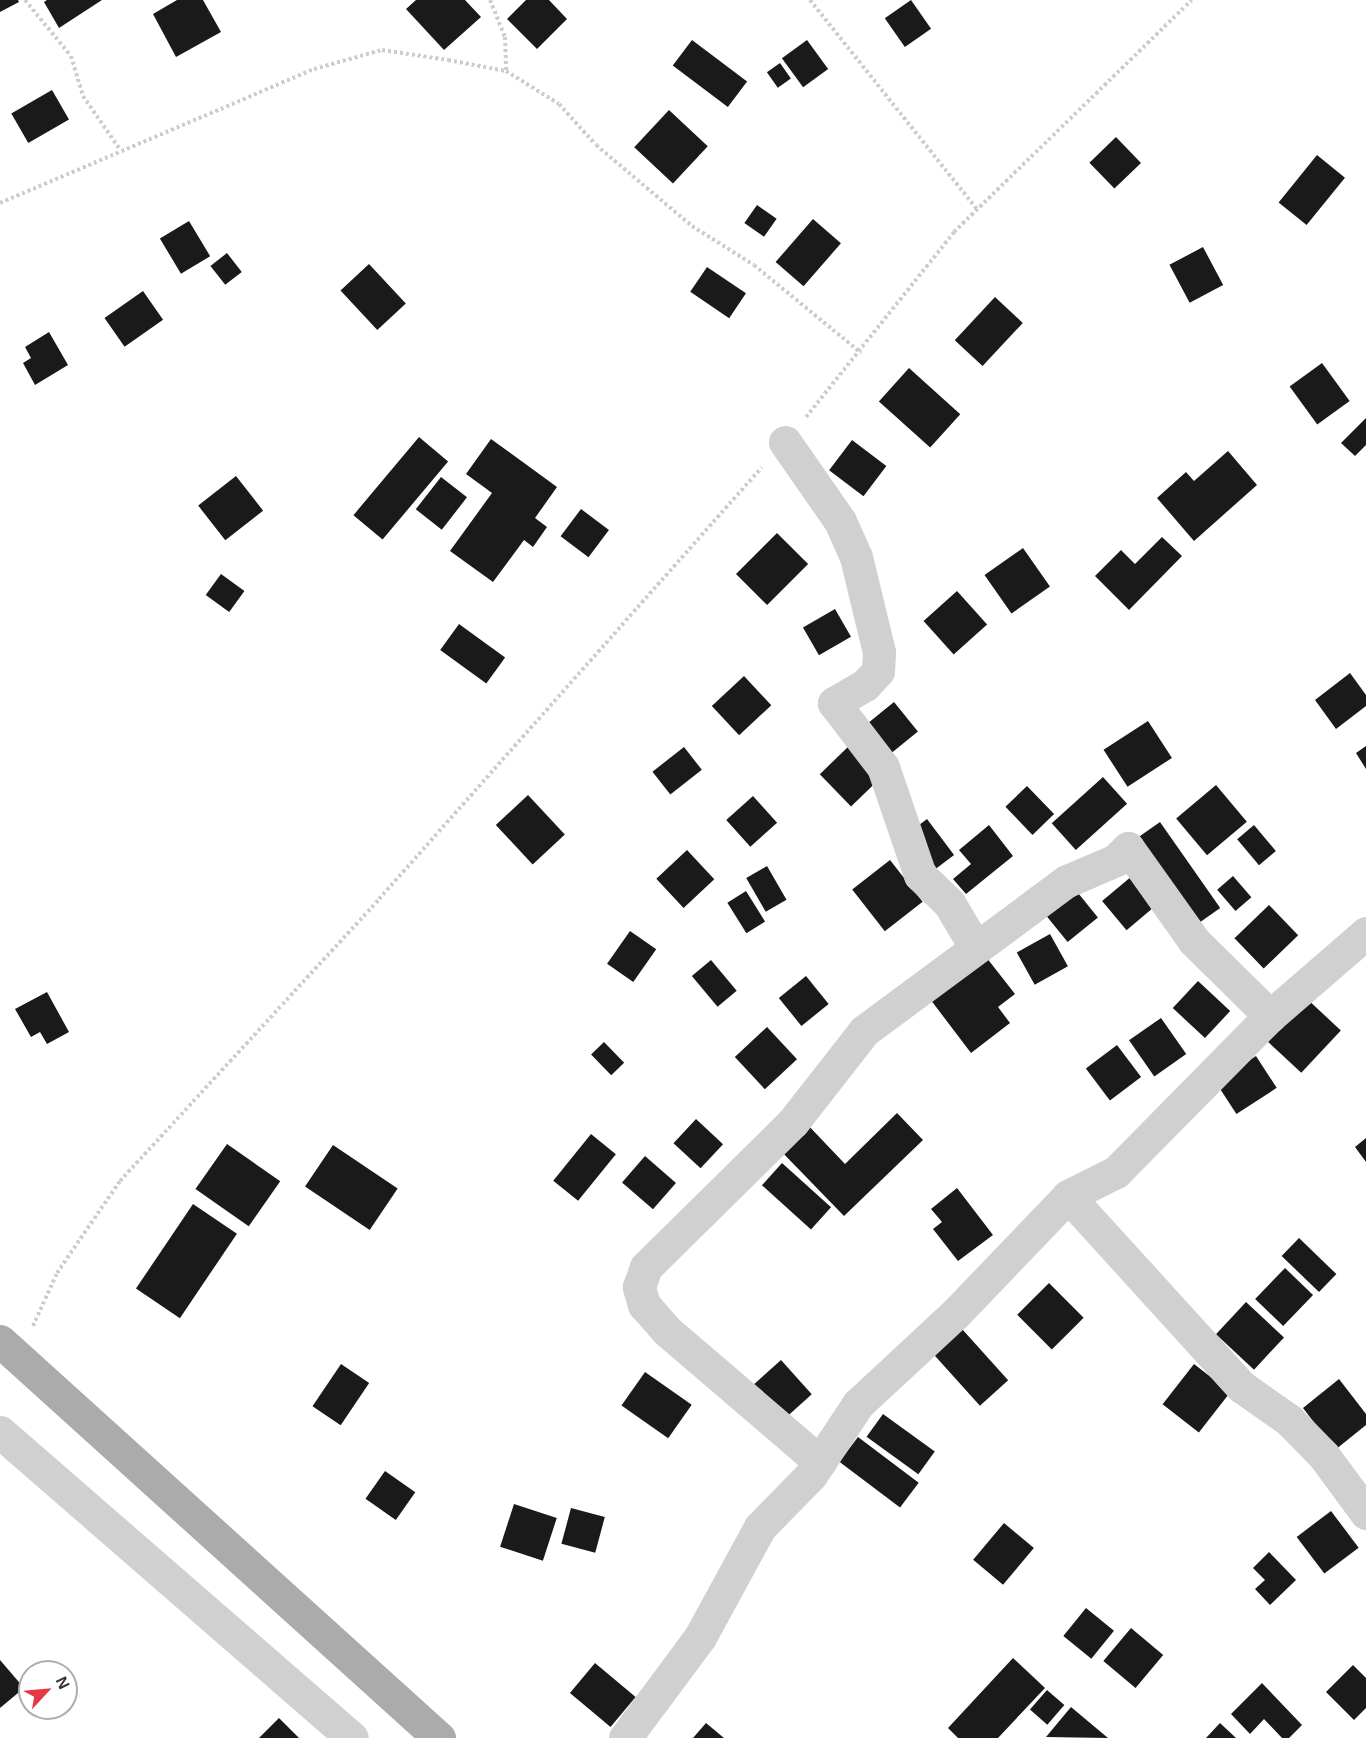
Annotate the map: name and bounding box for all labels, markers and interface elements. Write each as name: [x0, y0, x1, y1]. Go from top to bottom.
north arrow: [18, 1660, 78, 1720]
text: N: [53, 1674, 73, 1692]

